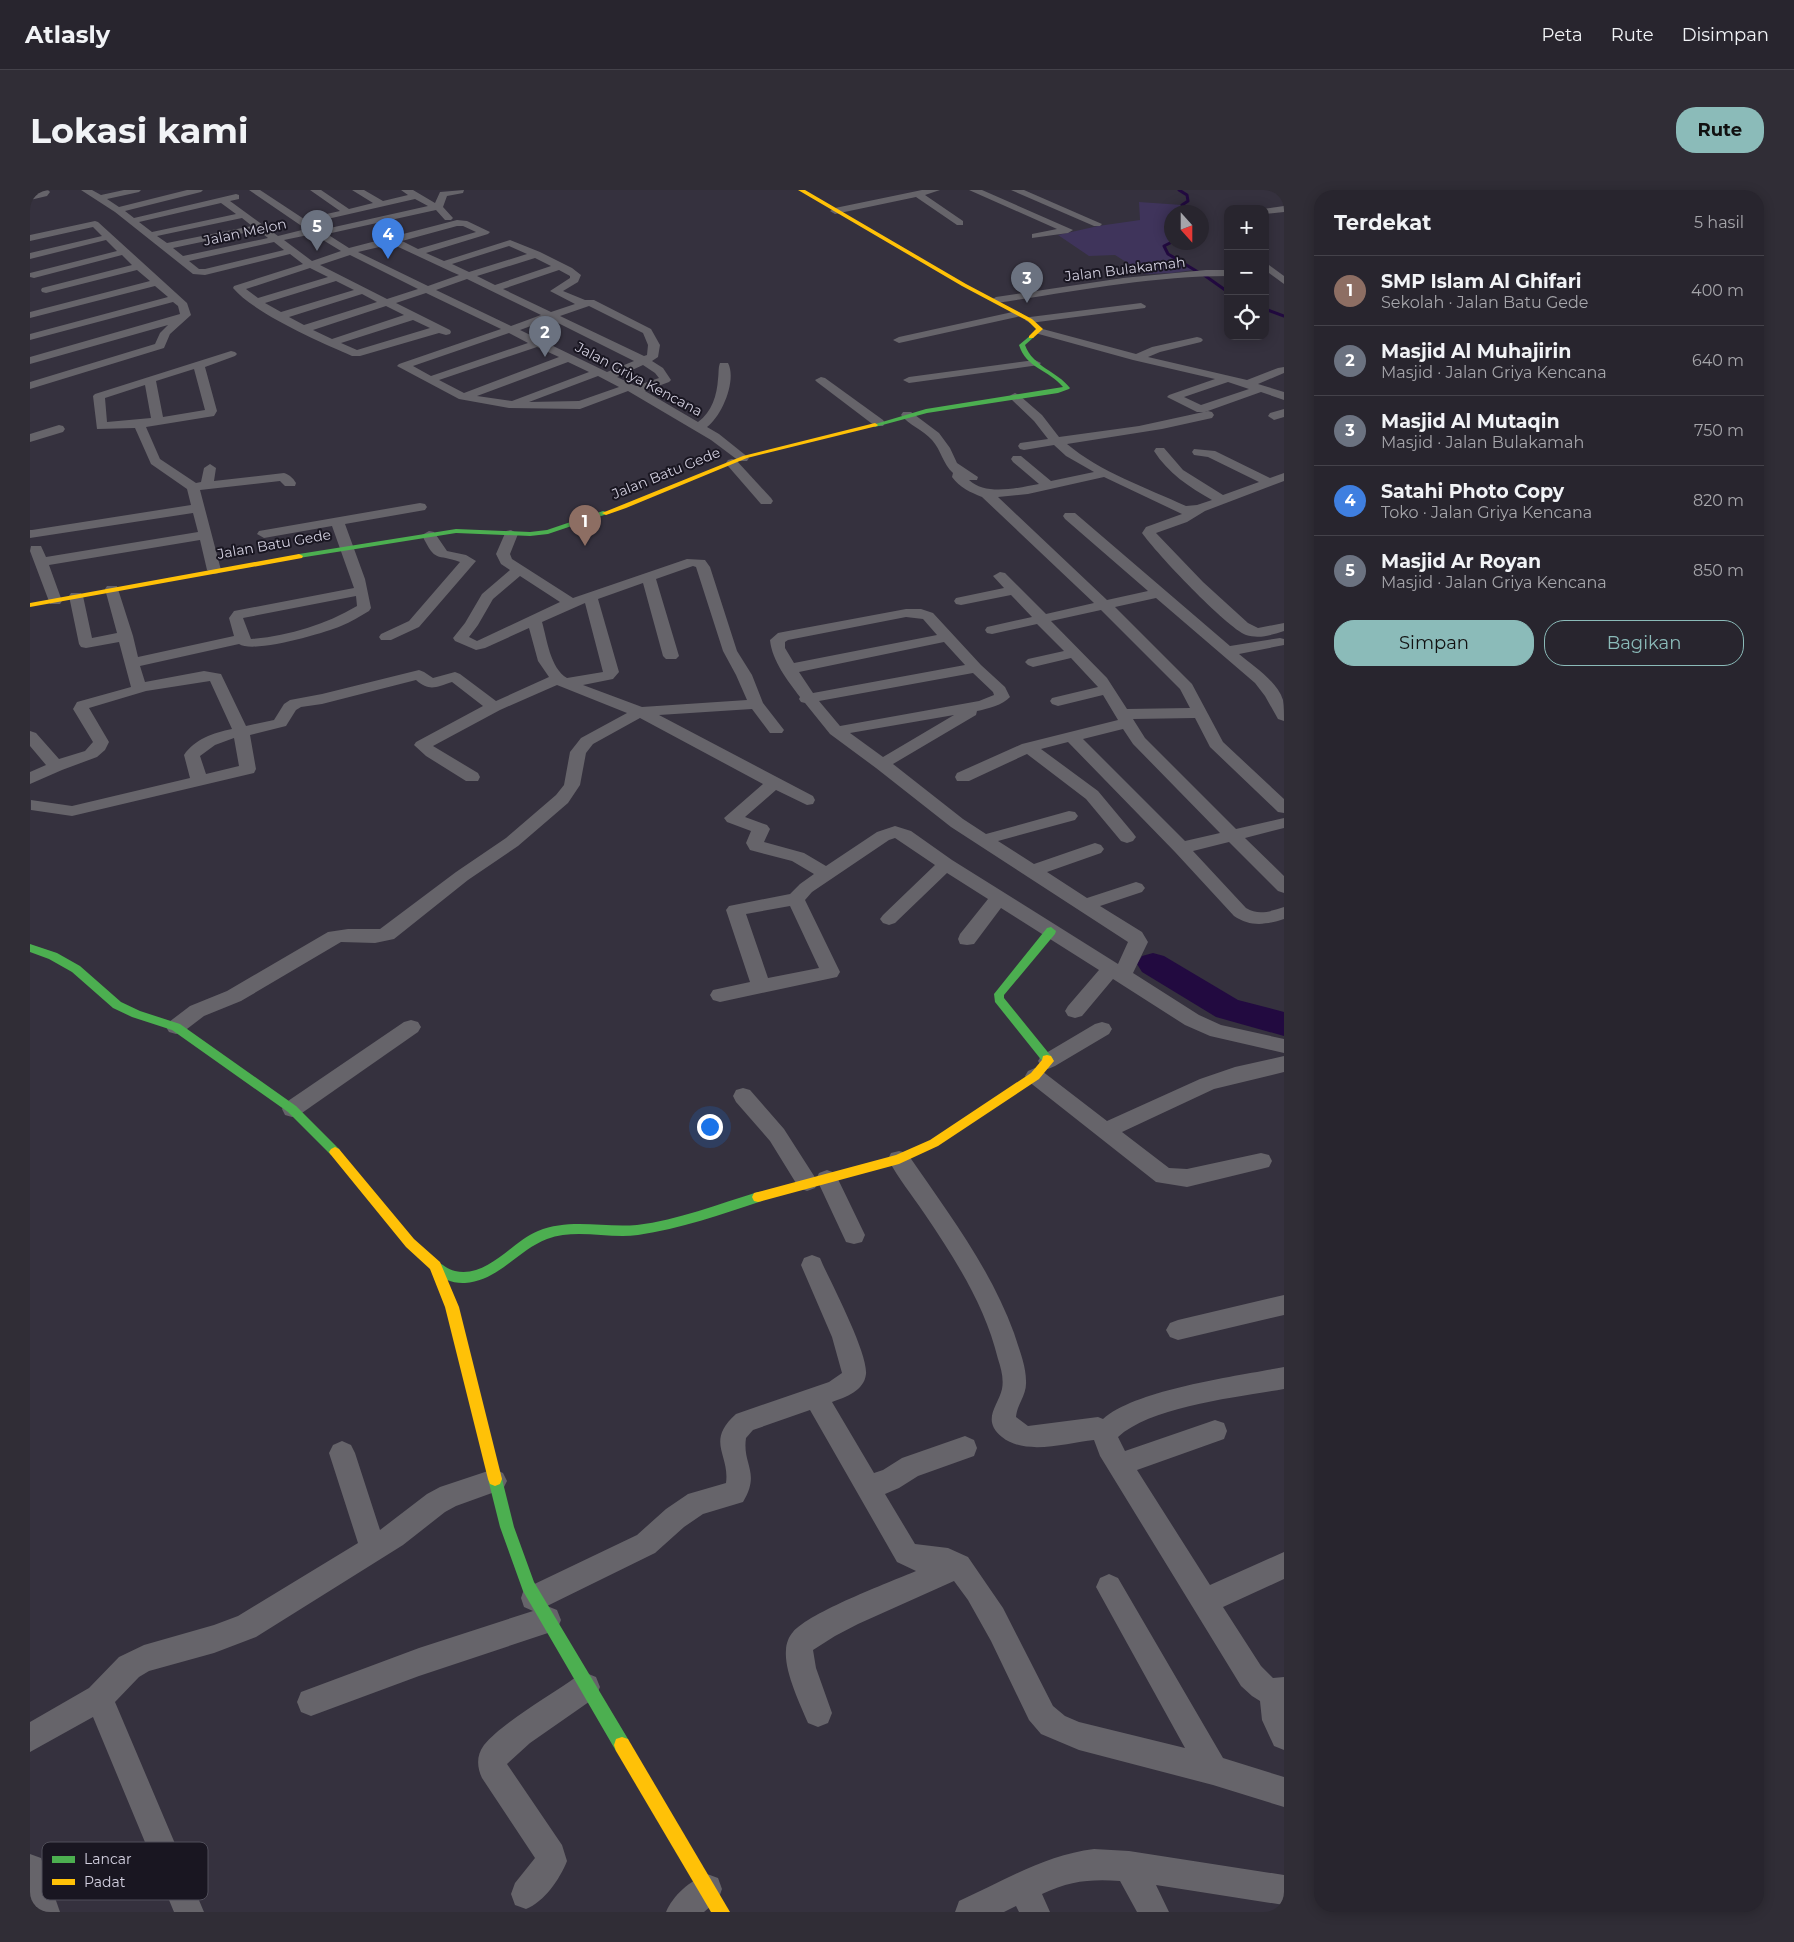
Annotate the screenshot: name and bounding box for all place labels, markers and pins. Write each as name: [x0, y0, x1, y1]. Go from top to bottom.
pin: 5: [301, 210, 333, 251]
pin: 4: [372, 218, 404, 259]
pin: 3: [1011, 262, 1043, 303]
pin: 2: [529, 316, 561, 357]
pin: 1: [569, 505, 601, 546]

